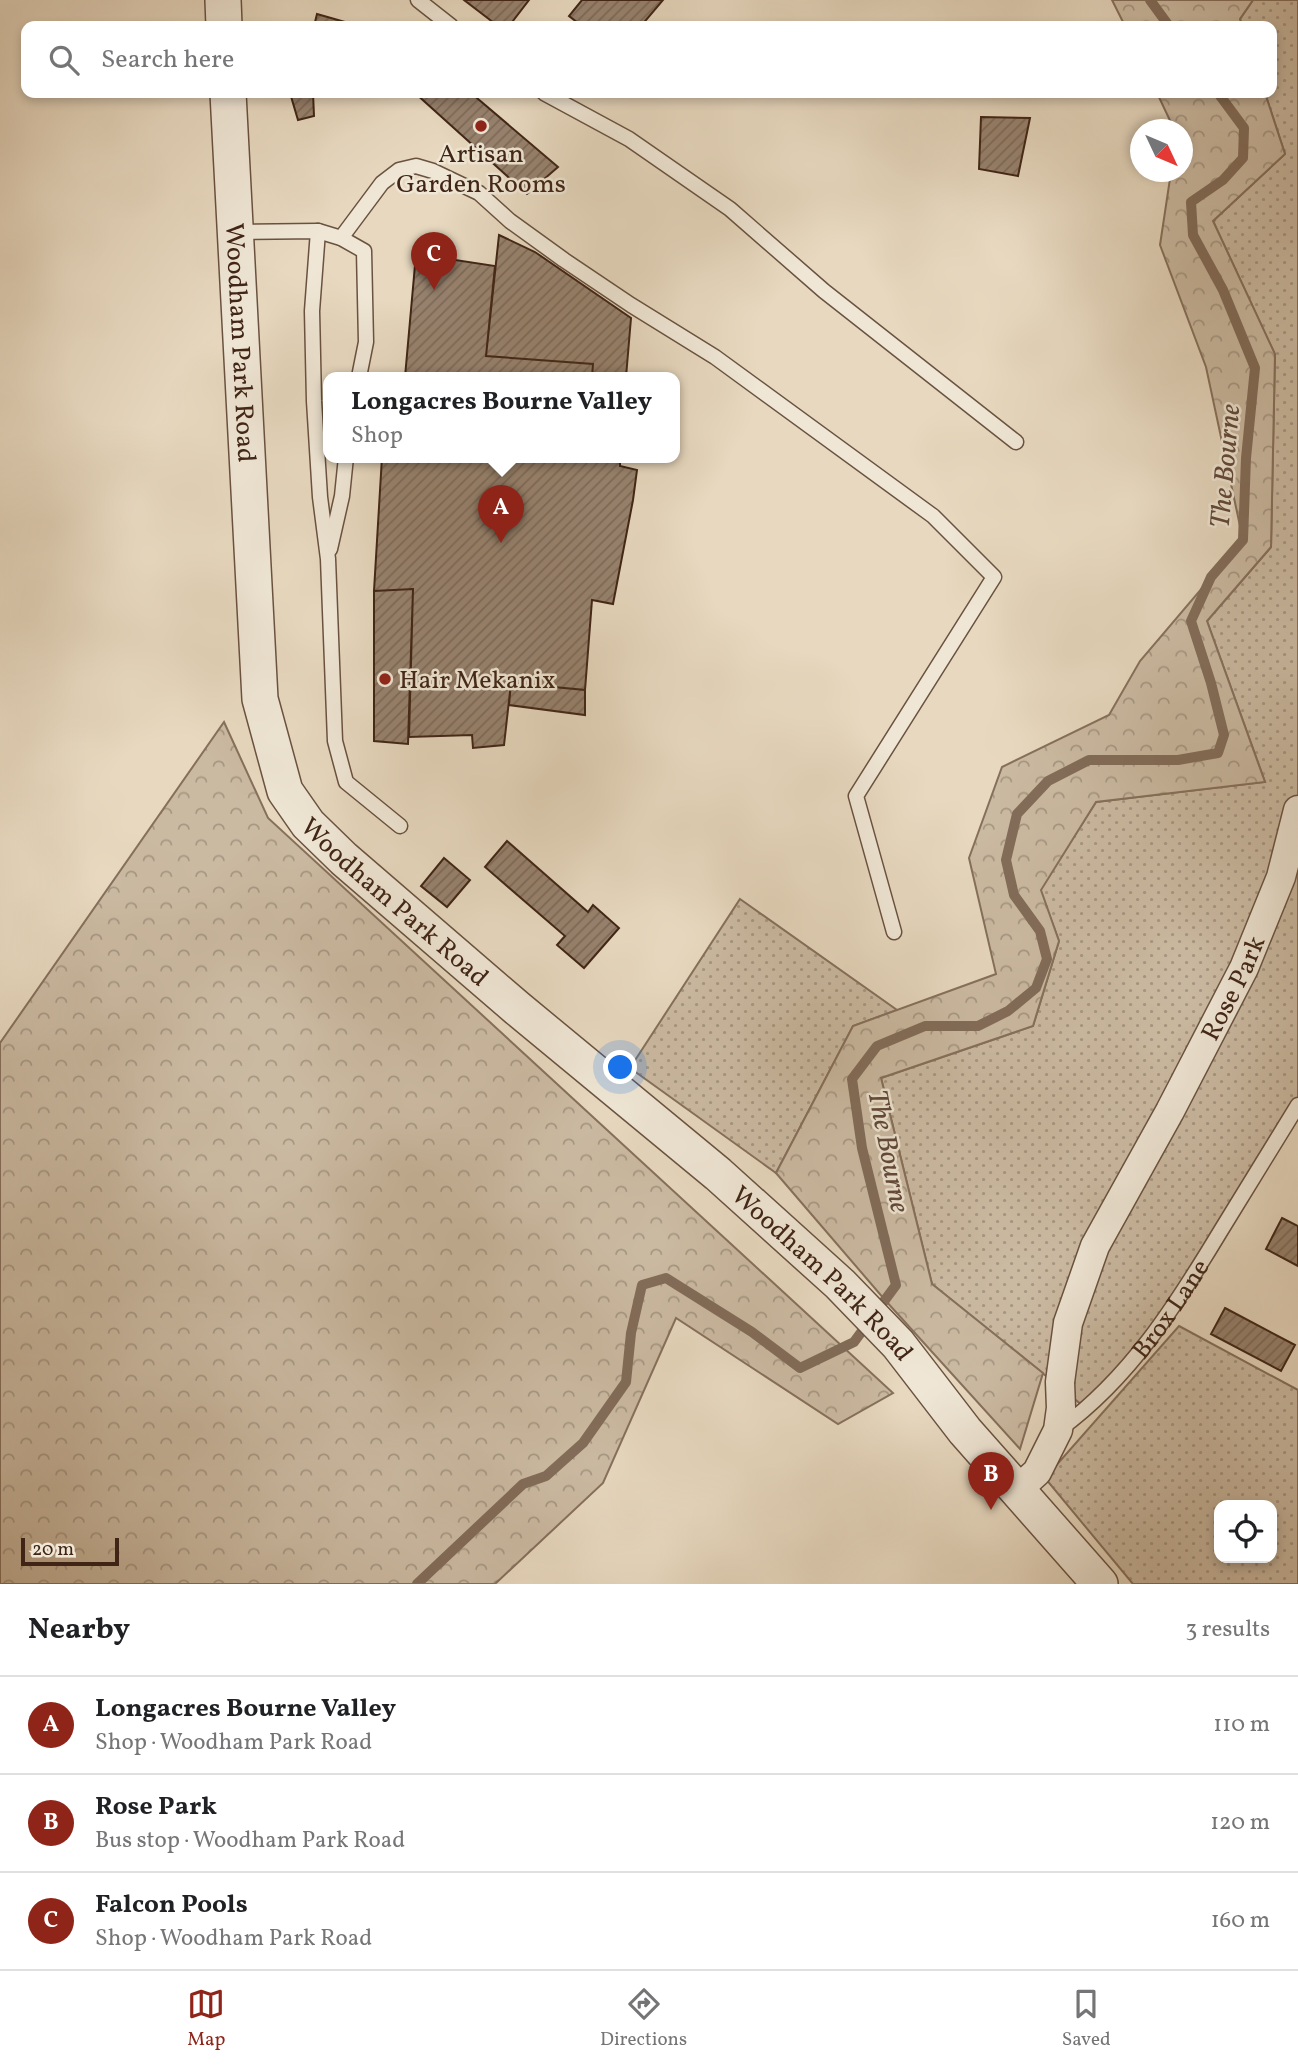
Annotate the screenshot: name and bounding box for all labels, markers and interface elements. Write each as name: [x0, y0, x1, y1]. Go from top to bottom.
search box: [21, 21, 1277, 98]
icon: search: [45, 41, 83, 79]
text: Search here: [101, 42, 234, 78]
marker: Artisan Garden Rooms: [473, 118, 489, 134]
north arrow: [1130, 119, 1193, 182]
place label: Artisan Garden Rooms: [396, 137, 566, 203]
street label: Woodham Park Road: [215, 222, 263, 464]
pin: C: [411, 232, 457, 290]
popup: [323, 372, 680, 463]
text: Longacres Bourne Valley: [351, 384, 652, 420]
water label: The Bourne: [1202, 403, 1251, 530]
text: Shop: [351, 420, 403, 452]
pin: A: [478, 485, 524, 543]
place label: Hair Mekanix: [399, 663, 555, 699]
marker: Hair Mekanix: [377, 671, 393, 687]
street label: Woodham Park Road: [292, 810, 496, 996]
street label: Rose Park: [1193, 931, 1275, 1047]
your location: [603, 1050, 637, 1084]
water label: The Bourne: [857, 1087, 919, 1216]
street label: Woodham Park Road: [723, 1178, 921, 1369]
street label: Brox Lane: [1124, 1253, 1219, 1368]
pin: B: [968, 1452, 1014, 1510]
map controls: [1214, 1500, 1277, 1563]
button: locate: [1214, 1500, 1277, 1563]
scale bar: [21, 1535, 119, 1567]
text: 20 m: [32, 1537, 74, 1563]
text: Nearby: [28, 1609, 130, 1651]
text: 3 results: [1185, 1614, 1270, 1646]
text: Longacres Bourne Valley: [95, 1691, 396, 1727]
text: A: [43, 1709, 59, 1741]
text: 110 m: [1213, 1709, 1270, 1741]
text: Shop · Woodham Park Road: [95, 1727, 372, 1759]
text: Rose Park: [95, 1789, 217, 1825]
text: B: [43, 1807, 59, 1839]
text: 120 m: [1210, 1807, 1270, 1839]
text: Bus stop · Woodham Park Road: [95, 1825, 405, 1857]
text: Falcon Pools: [95, 1887, 248, 1923]
text: C: [44, 1905, 58, 1937]
text: 160 m: [1211, 1905, 1270, 1937]
text: Shop · Woodham Park Road: [95, 1923, 372, 1955]
tab: Map: [187, 1985, 225, 2053]
tab: Directions: [600, 1985, 687, 2053]
tab: Saved: [1062, 1985, 1111, 2053]

